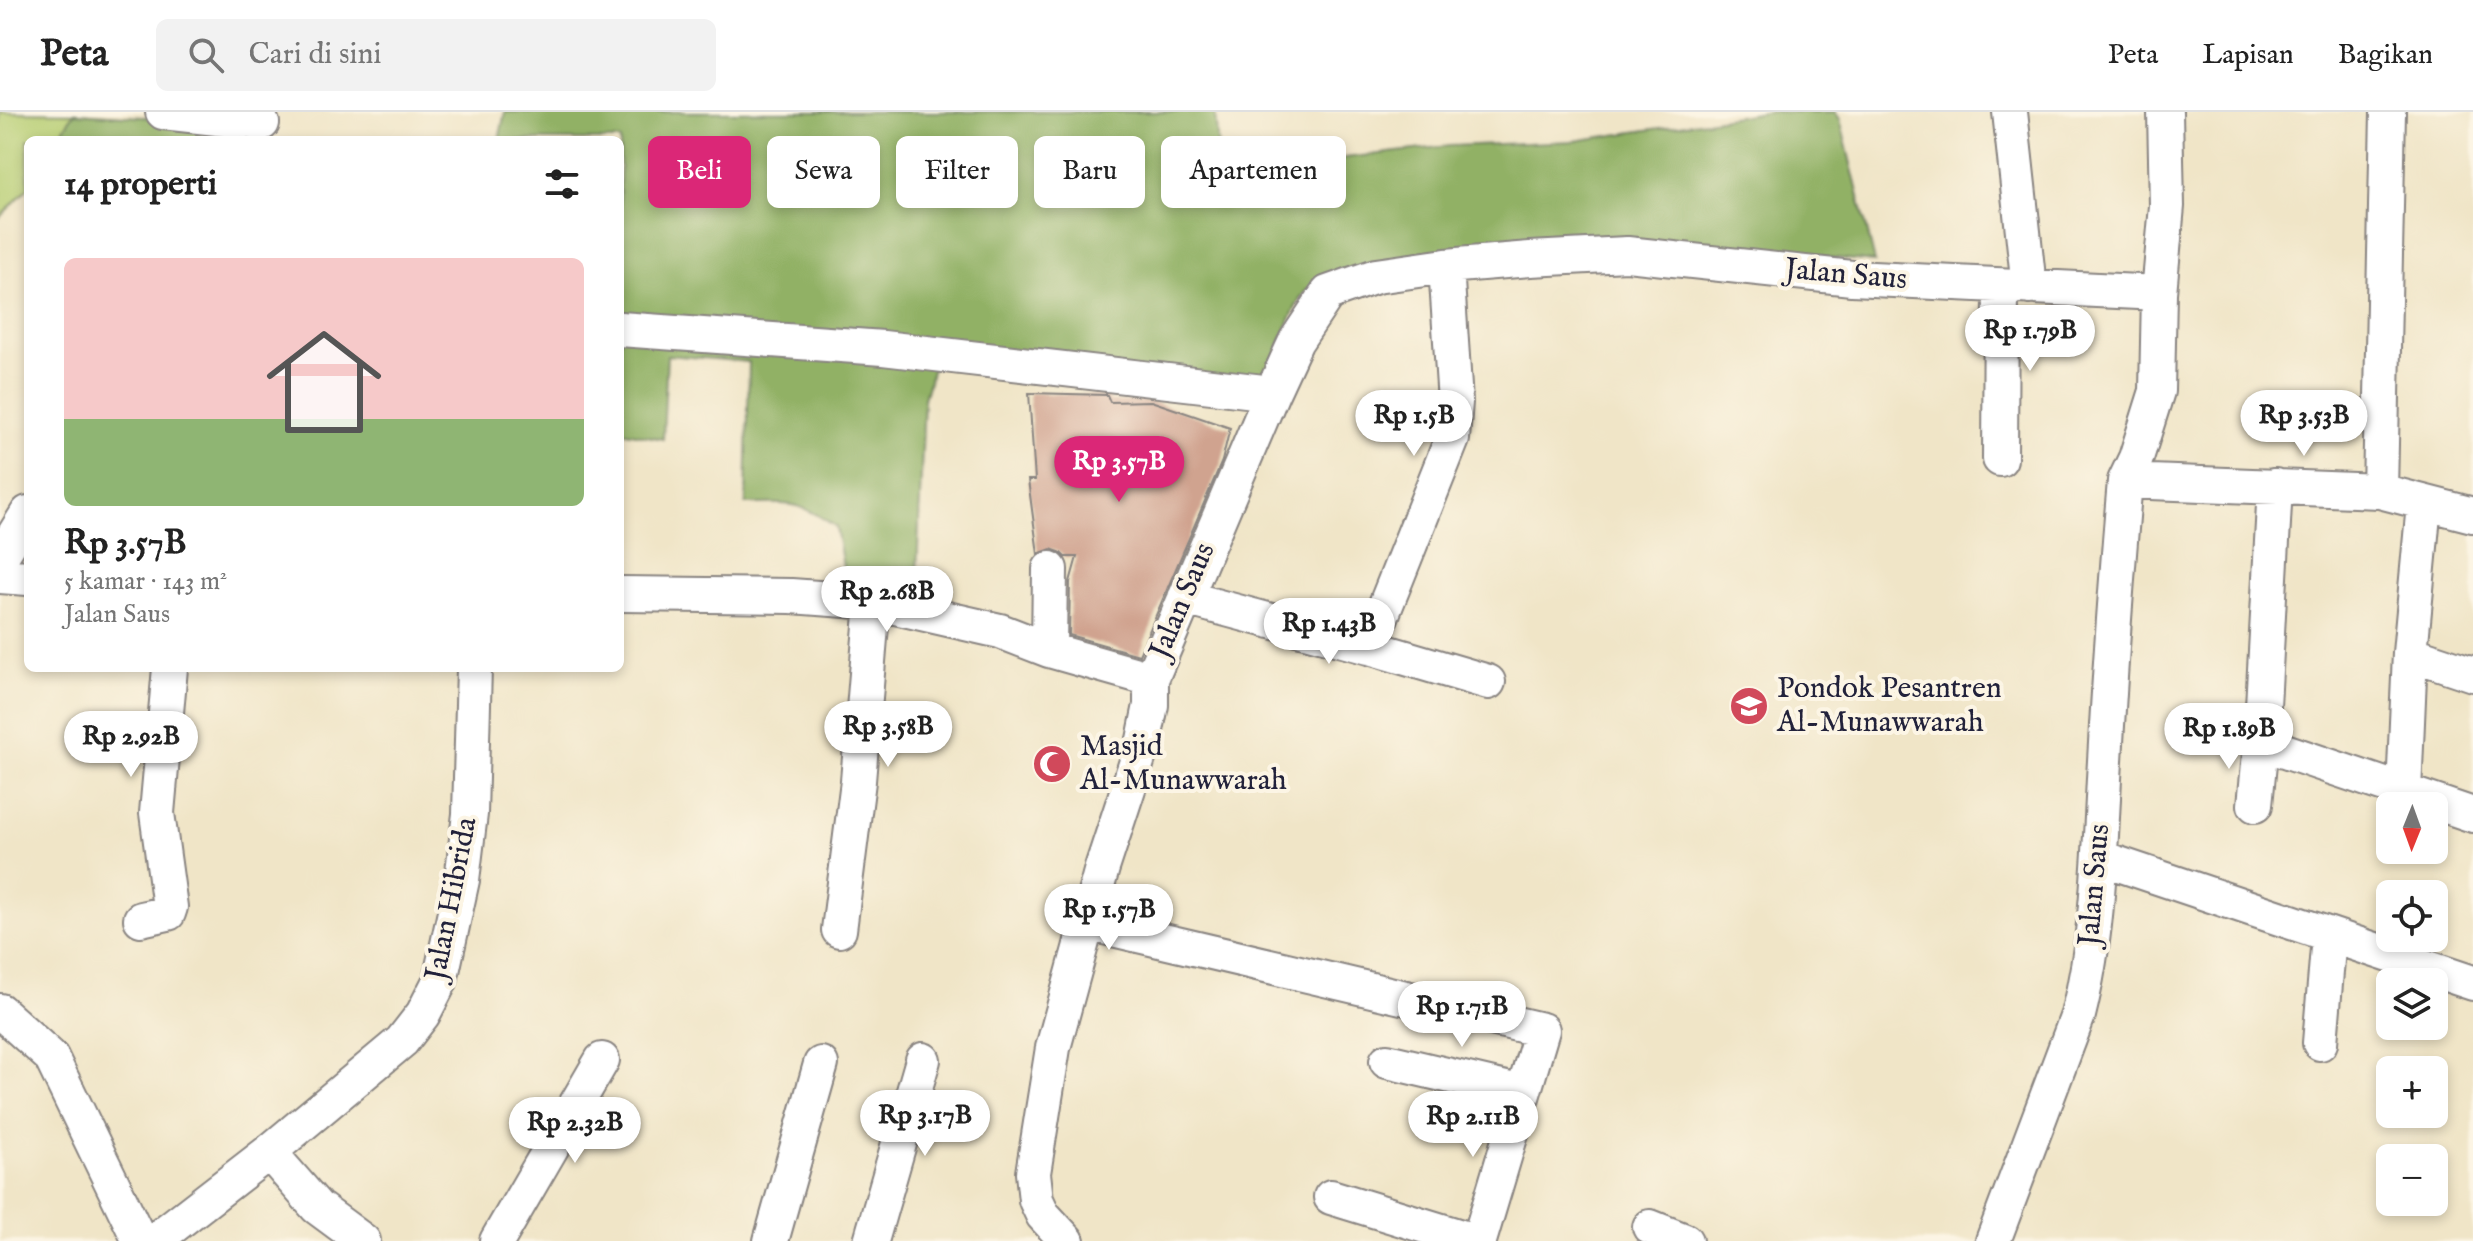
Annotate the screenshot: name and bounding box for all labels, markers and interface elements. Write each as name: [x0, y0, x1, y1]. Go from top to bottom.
search box: [156, 19, 716, 91]
text: Peta: [40, 31, 108, 79]
icon: search: [184, 33, 228, 77]
text: Cari di sini: [248, 36, 382, 74]
text: Peta: [2108, 38, 2158, 73]
text: Lapisan: [2202, 38, 2294, 73]
text: Bagikan: [2338, 38, 2433, 73]
chip: Beli: [648, 136, 751, 208]
chip: Sewa: [767, 136, 880, 208]
chip: Filter: [896, 136, 1018, 208]
chip: Baru: [1034, 136, 1145, 208]
chip: Apartemen: [1161, 136, 1346, 208]
icon: filters: [540, 162, 584, 206]
text: 14 properti: [64, 163, 217, 206]
street label: Jalan Saus: [1780, 250, 1909, 299]
pin: Rp 1.79B: [1947, 305, 2113, 373]
icon: home: [252, 310, 396, 454]
text: Rp 1.79B: [1983, 314, 2077, 347]
pin: Rp 1.5B: [1340, 390, 1488, 458]
pin: Rp 3.53B: [2221, 390, 2387, 458]
text: Rp 1.5B: [1373, 399, 1455, 432]
text: Rp 3.53B: [2258, 399, 2350, 432]
pin: Rp 3.57B: [1036, 436, 1202, 504]
text: Rp 3.57B: [1072, 445, 1166, 478]
text: Rp 3.57B: [64, 522, 186, 565]
street label: Jalan Saus: [1140, 537, 1224, 668]
text: 5 kamar · 143 m²: [64, 565, 227, 598]
pin: Rp 2.68B: [804, 566, 970, 634]
text: Rp 2.68B: [839, 575, 935, 608]
text: Jalan Saus: [64, 598, 170, 631]
pin: Rp 1.43B: [1246, 598, 1412, 666]
text: Rp 1.43B: [1282, 607, 1376, 640]
place label: Pondok Pesantren Al-Munawwarah: [1776, 670, 2002, 742]
school or university icon: Pondok Pesantren Al-Munawwarah: [1728, 685, 1770, 727]
pin: Rp 3.58B: [805, 701, 971, 769]
pin: Rp 1.89B: [2146, 703, 2312, 771]
text: Rp 3.58B: [842, 710, 934, 743]
pin: Rp 2.92B: [48, 711, 214, 779]
text: Rp 1.89B: [2182, 712, 2276, 745]
text: Rp 2.92B: [82, 720, 180, 753]
place label: Masjid Al-Munawwarah: [1079, 728, 1287, 800]
mosque icon: Masjid Al-Munawwarah: [1031, 743, 1073, 785]
north arrow: [2376, 792, 2448, 864]
map controls: [2376, 792, 2448, 1216]
street label: Jalan Hibrida: [417, 814, 486, 987]
street label: Jalan Saus: [2070, 822, 2119, 951]
button: locate: [2376, 880, 2448, 952]
pin: Rp 1.57B: [1026, 884, 1192, 952]
text: Rp 1.57B: [1062, 893, 1156, 926]
button: layers: [2376, 968, 2448, 1040]
pin: Rp 1.71B: [1379, 981, 1545, 1049]
text: Rp 1.71B: [1416, 990, 1508, 1023]
button: +: [2376, 1056, 2448, 1128]
pin: Rp 3.17B: [842, 1090, 1008, 1158]
pin: Rp 2.11B: [1390, 1091, 1556, 1159]
pin: Rp 2.32B: [492, 1097, 658, 1165]
text: Rp 3.17B: [878, 1099, 972, 1132]
text: Rp 2.11B: [1426, 1100, 1520, 1133]
text: Rp 2.32B: [527, 1106, 623, 1139]
button: −: [2376, 1144, 2448, 1216]

